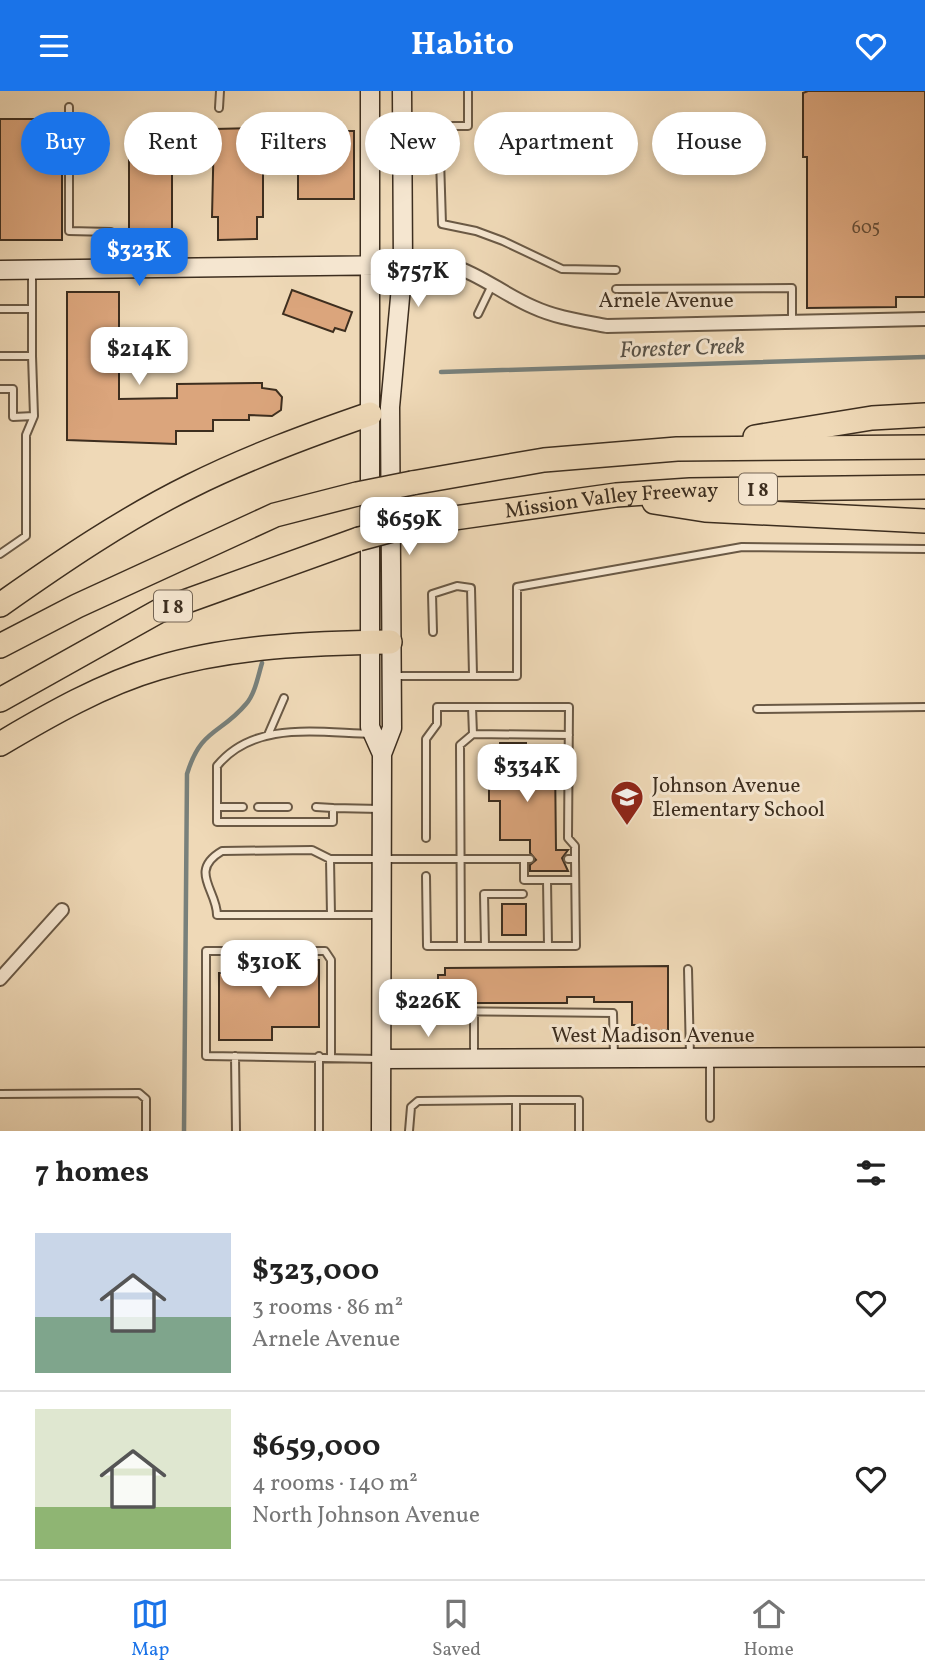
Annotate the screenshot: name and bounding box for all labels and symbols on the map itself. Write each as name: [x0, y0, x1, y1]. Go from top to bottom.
house number: 605: [852, 216, 880, 241]
pin: $323K: [90, 229, 188, 288]
pin: $757K: [369, 249, 467, 309]
street label: Arnele Avenue: [598, 287, 734, 316]
pin: $214K: [90, 327, 188, 387]
water label: Forester Creek: [619, 331, 746, 367]
road number: I 8: [739, 473, 777, 505]
street label: Mission Valley Freeway: [503, 477, 719, 527]
pin: $659K: [360, 497, 458, 557]
road number: I 8: [154, 591, 192, 621]
pin: $334K: [478, 745, 576, 804]
place label: Johnson Avenue Elementary School: [652, 772, 825, 825]
school or university icon: Johnson Avenue Elementary School: [608, 778, 646, 827]
pin: $310K: [220, 941, 318, 1000]
pin: $226K: [379, 979, 477, 1039]
street label: West Madison Avenue: [551, 1022, 755, 1051]

